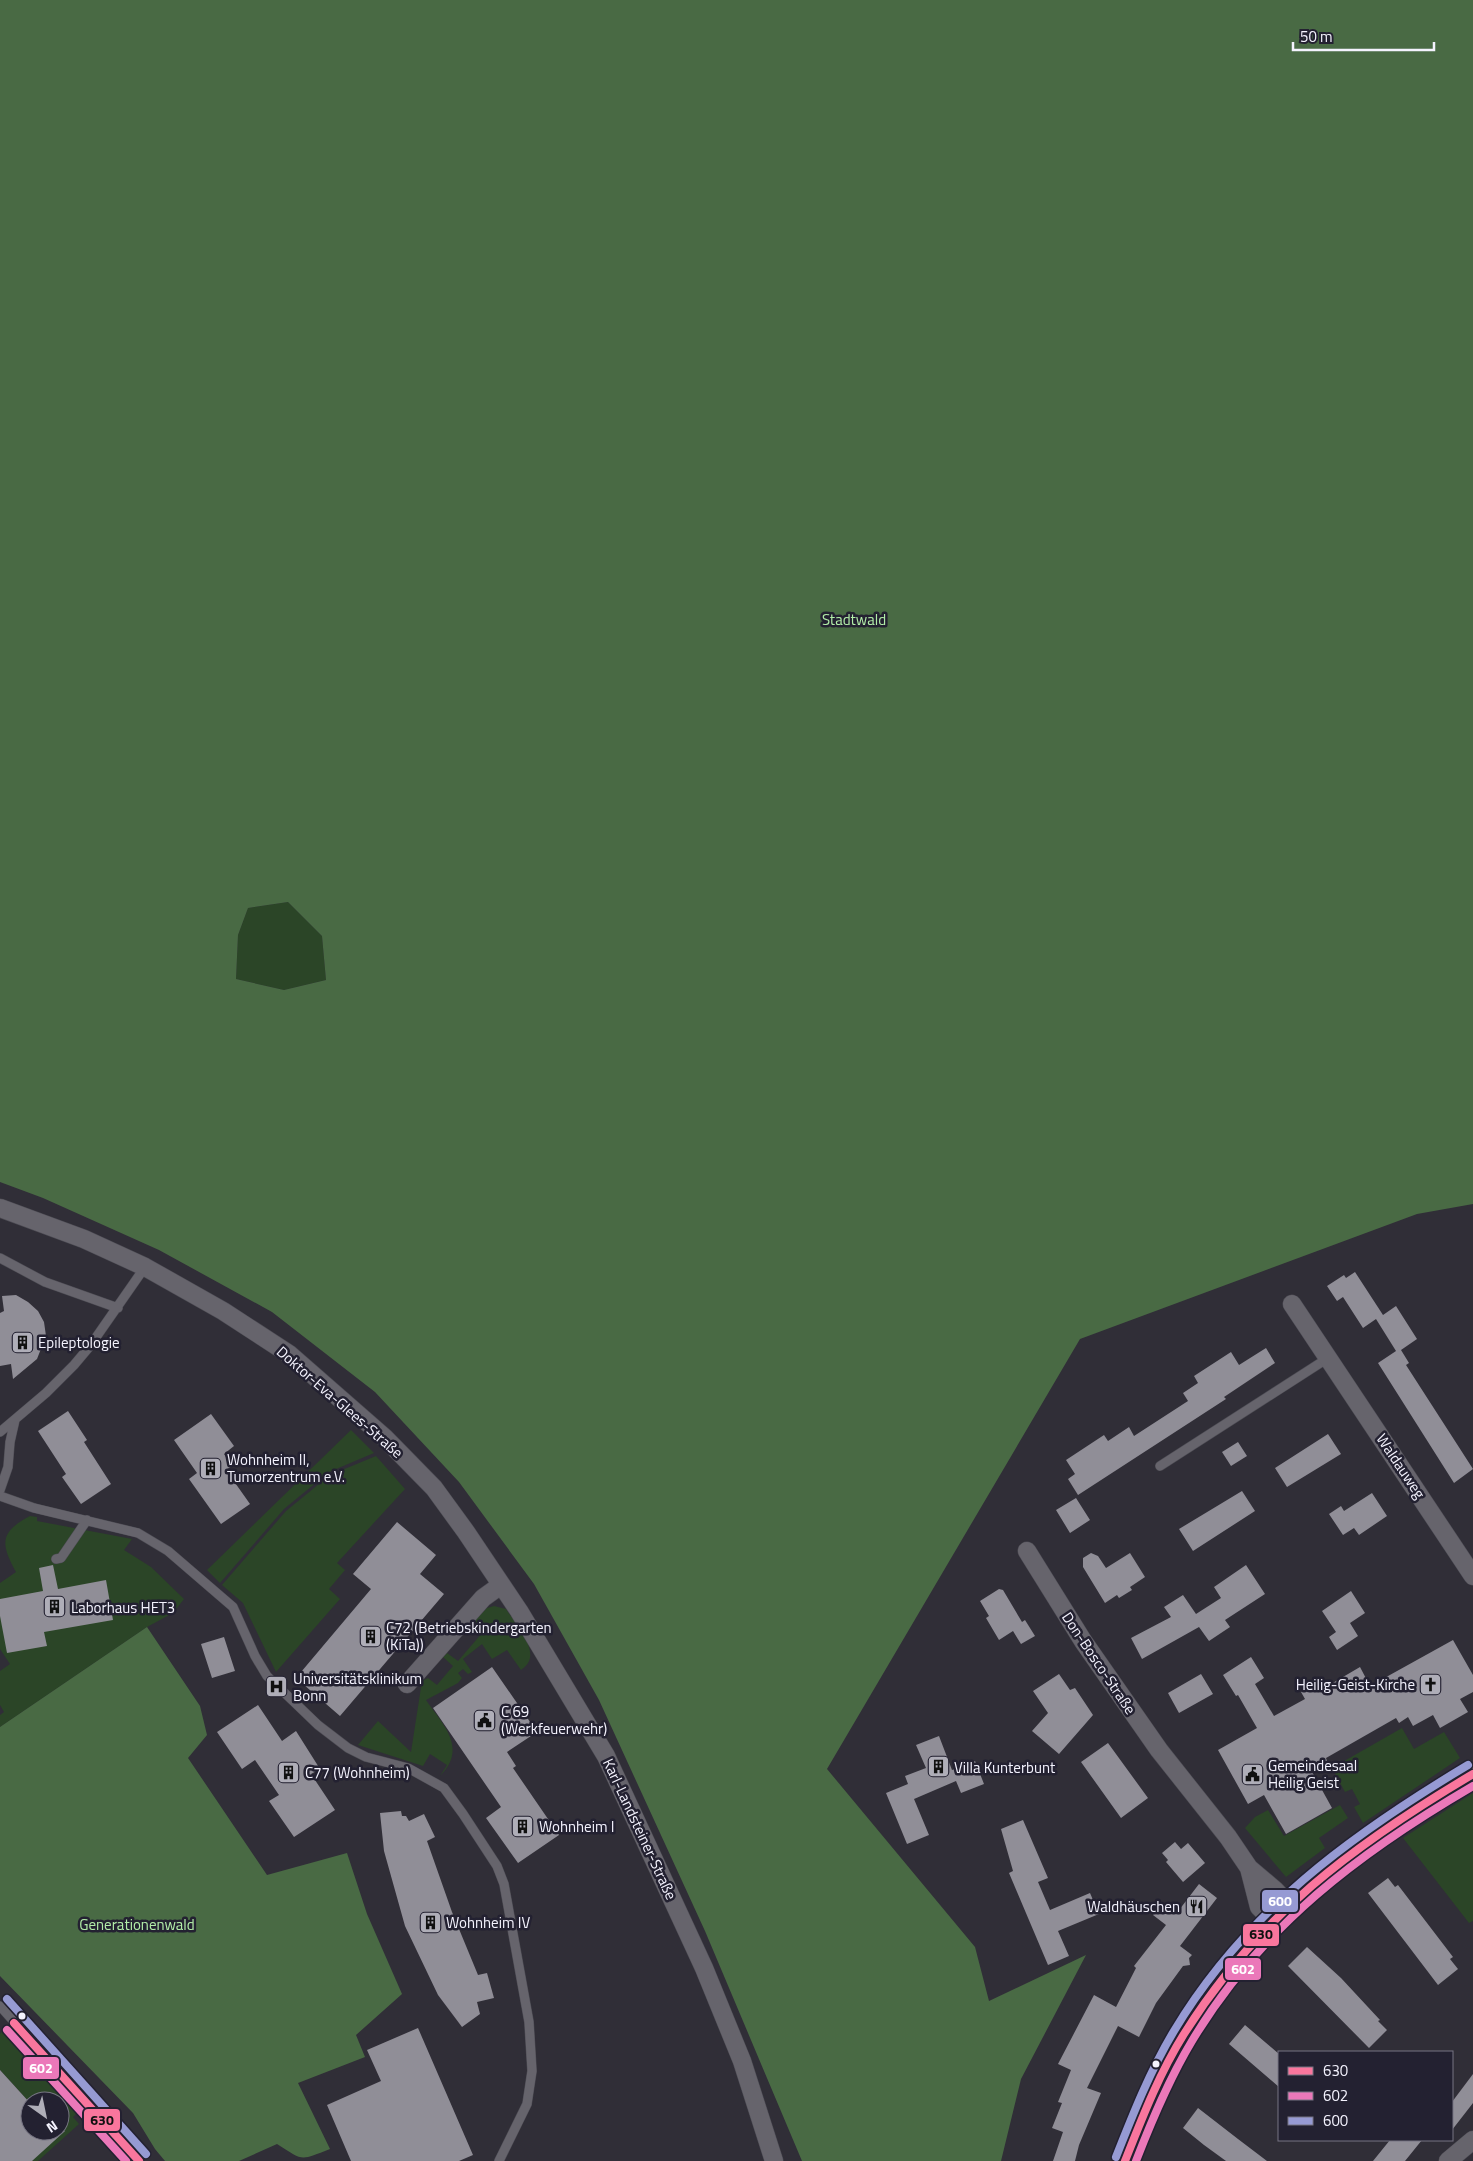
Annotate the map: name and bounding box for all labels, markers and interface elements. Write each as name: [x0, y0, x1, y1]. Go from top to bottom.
scale bar: [1293, 20, 1434, 52]
text: 50 m: [1300, 25, 1333, 48]
park label: Stadtwald: [822, 608, 886, 631]
building icon: Epileptologie: [10, 1330, 34, 1354]
place label: Epileptologie: [38, 1331, 120, 1354]
street label: Doktor-Eva-Glees-Straße: [272, 1340, 408, 1464]
street label: Waldauweg: [1371, 1429, 1431, 1503]
place label: Wohnheim II, Tumorzentrum e.V.: [227, 1448, 345, 1488]
building icon: Wohnheim II, Tumorzentrum e.V.: [199, 1456, 223, 1480]
building icon: Laborhaus HET3: [43, 1595, 67, 1619]
place label: Laborhaus HET3: [71, 1596, 175, 1619]
street label: Don-Bosco-Straße: [1056, 1607, 1142, 1719]
place label: C72 (Betriebskindergarten (KiTa)): [386, 1616, 552, 1656]
building icon: C72 (Betriebskindergarten (KiTa)): [358, 1624, 382, 1648]
place label: Universitätsklinikum Bonn: [293, 1667, 422, 1707]
church icon: Heilig-Geist-Kirche: [1419, 1672, 1443, 1696]
place label: Heilig-Geist-Kirche: [1296, 1673, 1415, 1696]
hospital icon: Universitätsklinikum Bonn: [265, 1675, 289, 1699]
place label: C 69 (Werkfeuerwehr): [501, 1700, 607, 1740]
public building icon: C 69 (Werkfeuerwehr): [473, 1708, 497, 1732]
place label: Gemeindesaal Heilig Geist: [1268, 1754, 1357, 1794]
street label: Karl-Landsteiner-Straße: [597, 1755, 683, 1903]
building icon: Villa Kunterbunt: [926, 1755, 950, 1779]
place label: Villa Kunterbunt: [954, 1756, 1056, 1779]
building icon: C77 (Wohnheim): [277, 1760, 301, 1784]
place label: C77 (Wohnheim): [305, 1761, 410, 1784]
public building icon: Gemeindesaal Heilig Geist: [1240, 1762, 1264, 1786]
building icon: Wohnheim I: [511, 1814, 535, 1838]
place label: Wohnheim I: [539, 1815, 614, 1838]
line badge: 600: [1261, 1889, 1299, 1913]
text: 600: [1268, 1890, 1292, 1911]
restaurant icon: Waldhäuschen: [1184, 1894, 1208, 1918]
place label: Waldhäuschen: [1087, 1895, 1180, 1918]
building icon: Wohnheim IV: [418, 1910, 442, 1934]
place label: Wohnheim IV: [446, 1911, 530, 1934]
park label: Generationenwald: [79, 1913, 195, 1936]
line badge: 630: [1242, 1923, 1280, 1947]
text: 630: [1249, 1923, 1273, 1944]
line badge: 602: [1224, 1957, 1262, 1981]
text: 602: [1231, 1958, 1255, 1979]
unlabelled marker: [17, 2011, 27, 2021]
legend: [1278, 2051, 1453, 2141]
line badge: 602: [22, 2056, 60, 2080]
text: 602: [29, 2057, 53, 2078]
unlabelled marker: [1151, 2059, 1161, 2069]
text: 630: [1323, 2059, 1348, 2082]
text: 602: [1323, 2084, 1348, 2107]
north arrow: [20, 2091, 70, 2141]
line badge: 630: [83, 2108, 121, 2132]
text: 630: [90, 2109, 114, 2130]
text: 600: [1323, 2109, 1348, 2132]
text: N: [43, 2116, 62, 2139]

